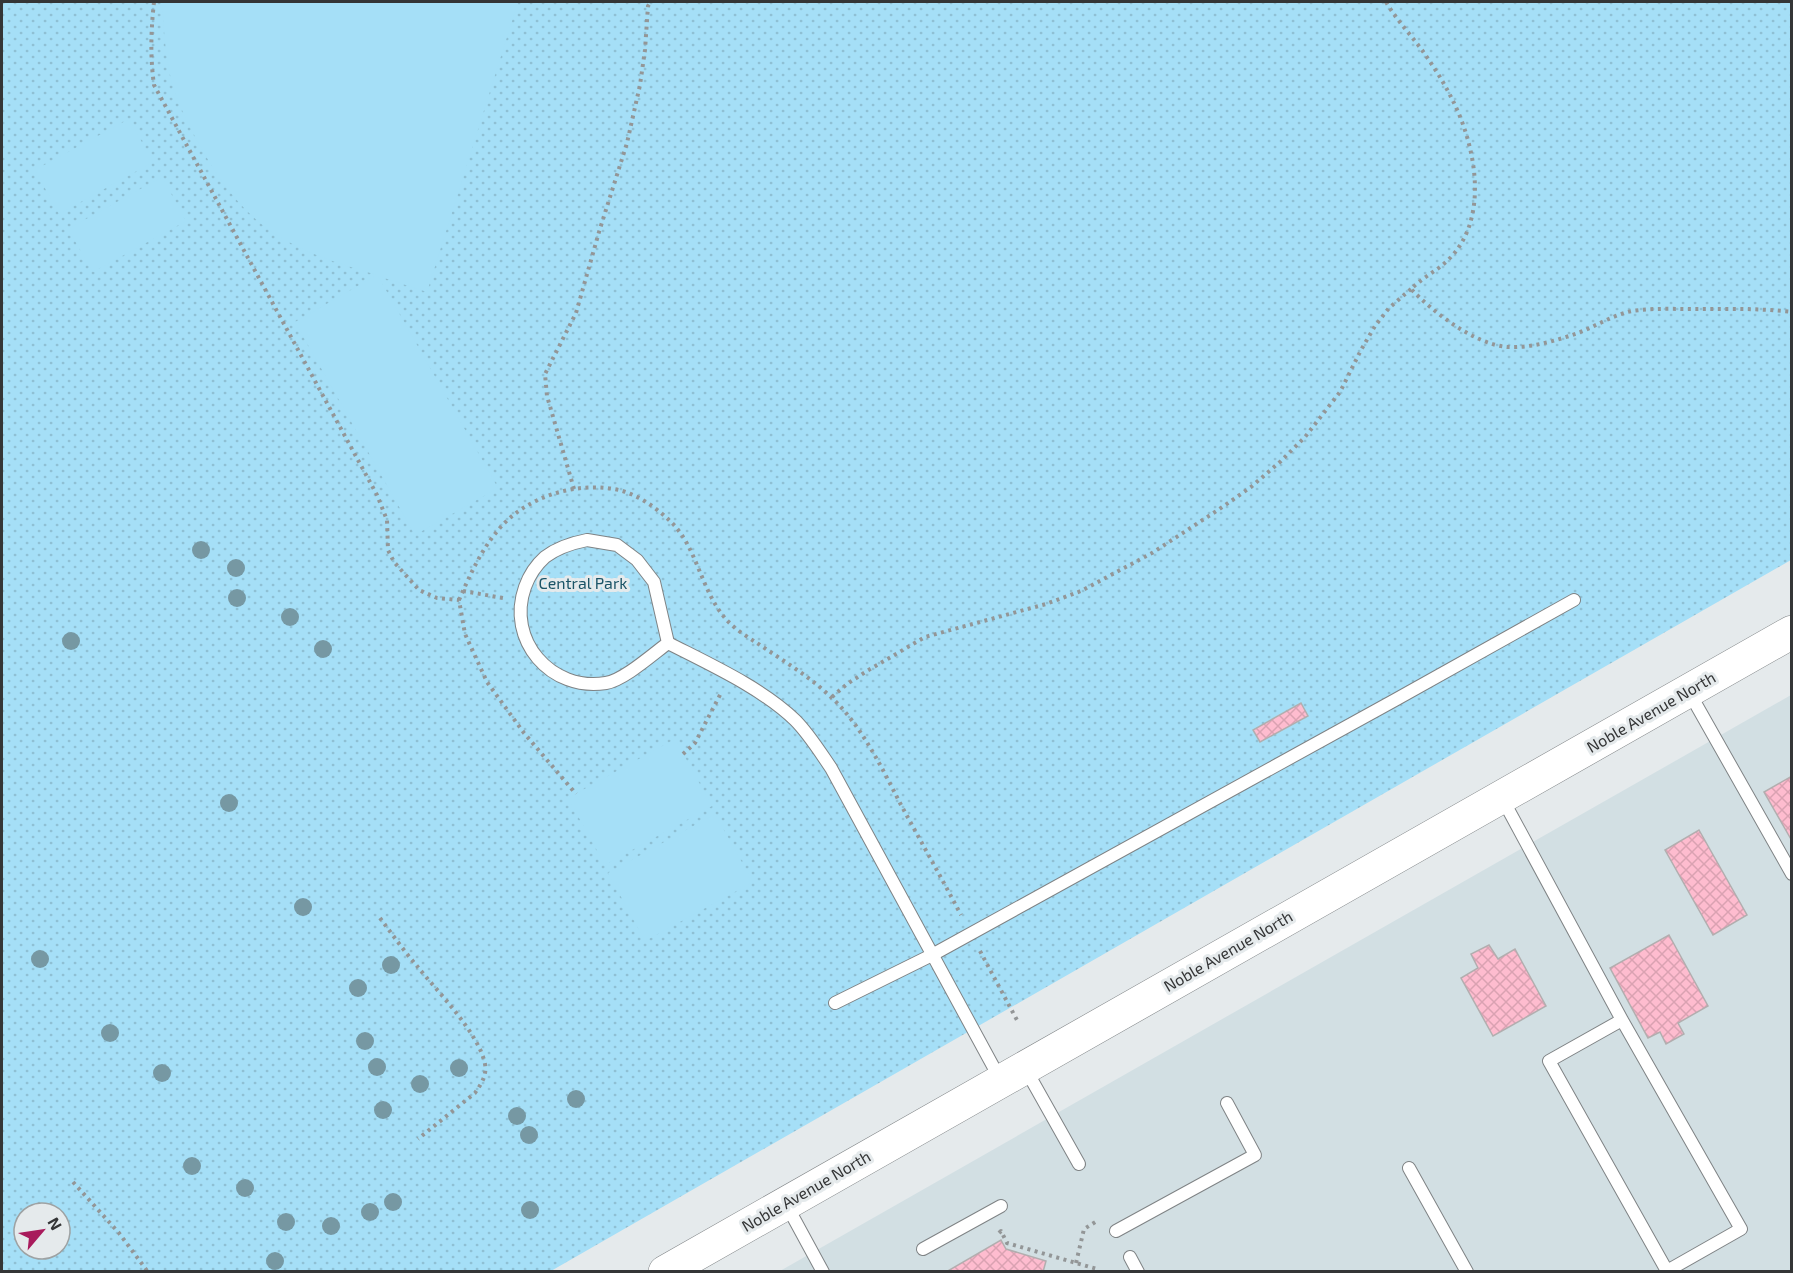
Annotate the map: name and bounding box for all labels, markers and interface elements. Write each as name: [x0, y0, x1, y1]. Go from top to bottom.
park label: Central Park: [539, 573, 627, 592]
street label: Noble Avenue North: [1583, 667, 1718, 756]
street label: Noble Avenue North: [1160, 906, 1295, 995]
street label: Noble Avenue North: [738, 1146, 873, 1235]
north arrow: [12, 1201, 72, 1261]
text: N: [44, 1214, 67, 1233]

